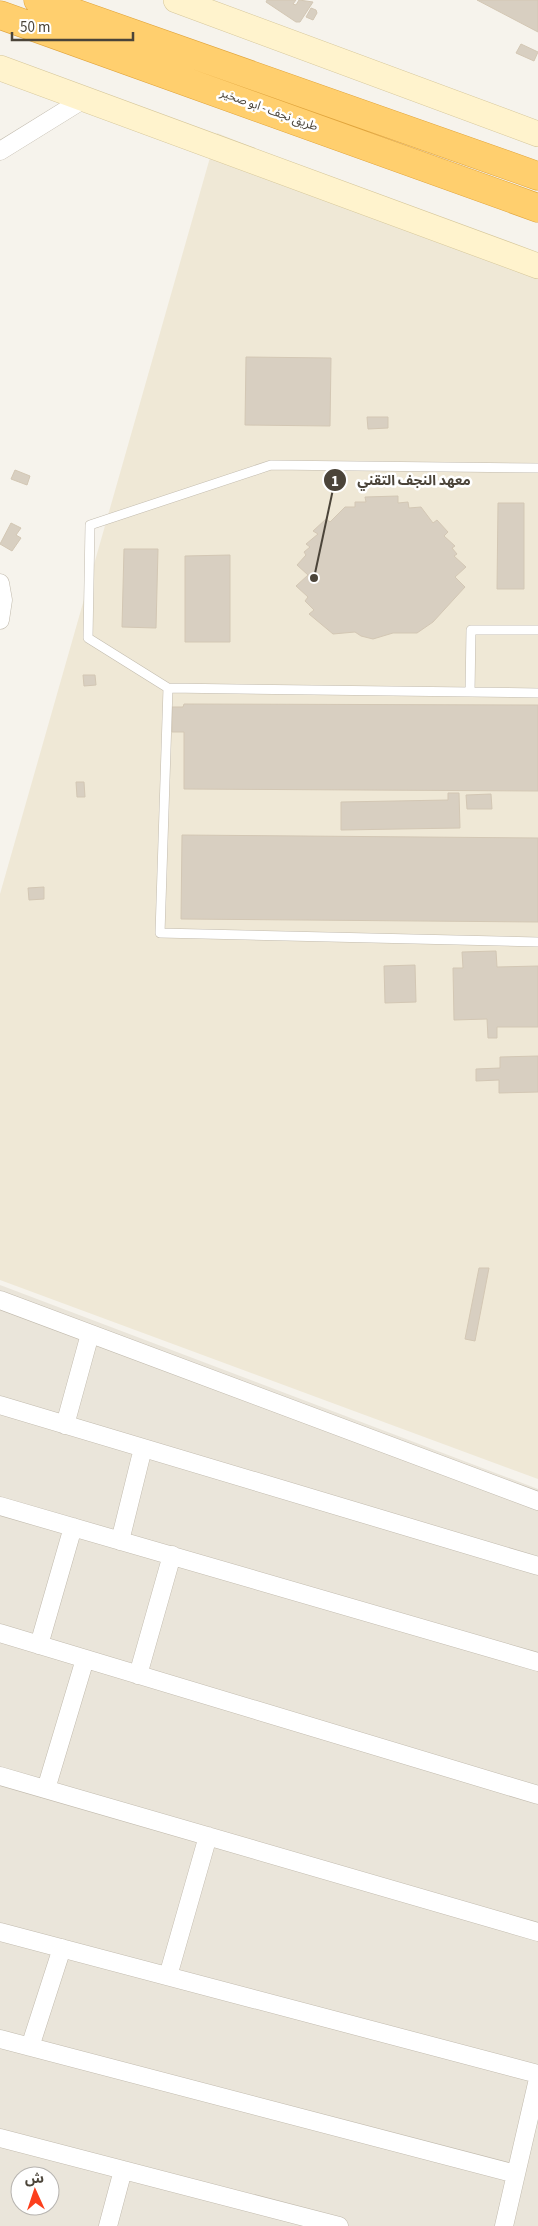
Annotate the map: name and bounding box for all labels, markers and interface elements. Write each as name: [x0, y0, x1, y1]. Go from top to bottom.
scale bar: [12, 10, 134, 42]
text: 50 m: [20, 17, 50, 38]
street label: طريق نجف - ابو صخير: [217, 84, 320, 136]
callout: معهد النجف التقني: [322, 466, 480, 495]
text: 1: [331, 471, 339, 492]
text: معهد النجف التقني: [357, 471, 471, 491]
north arrow: [10, 2166, 60, 2216]
text: ش: [24, 2169, 44, 2190]

